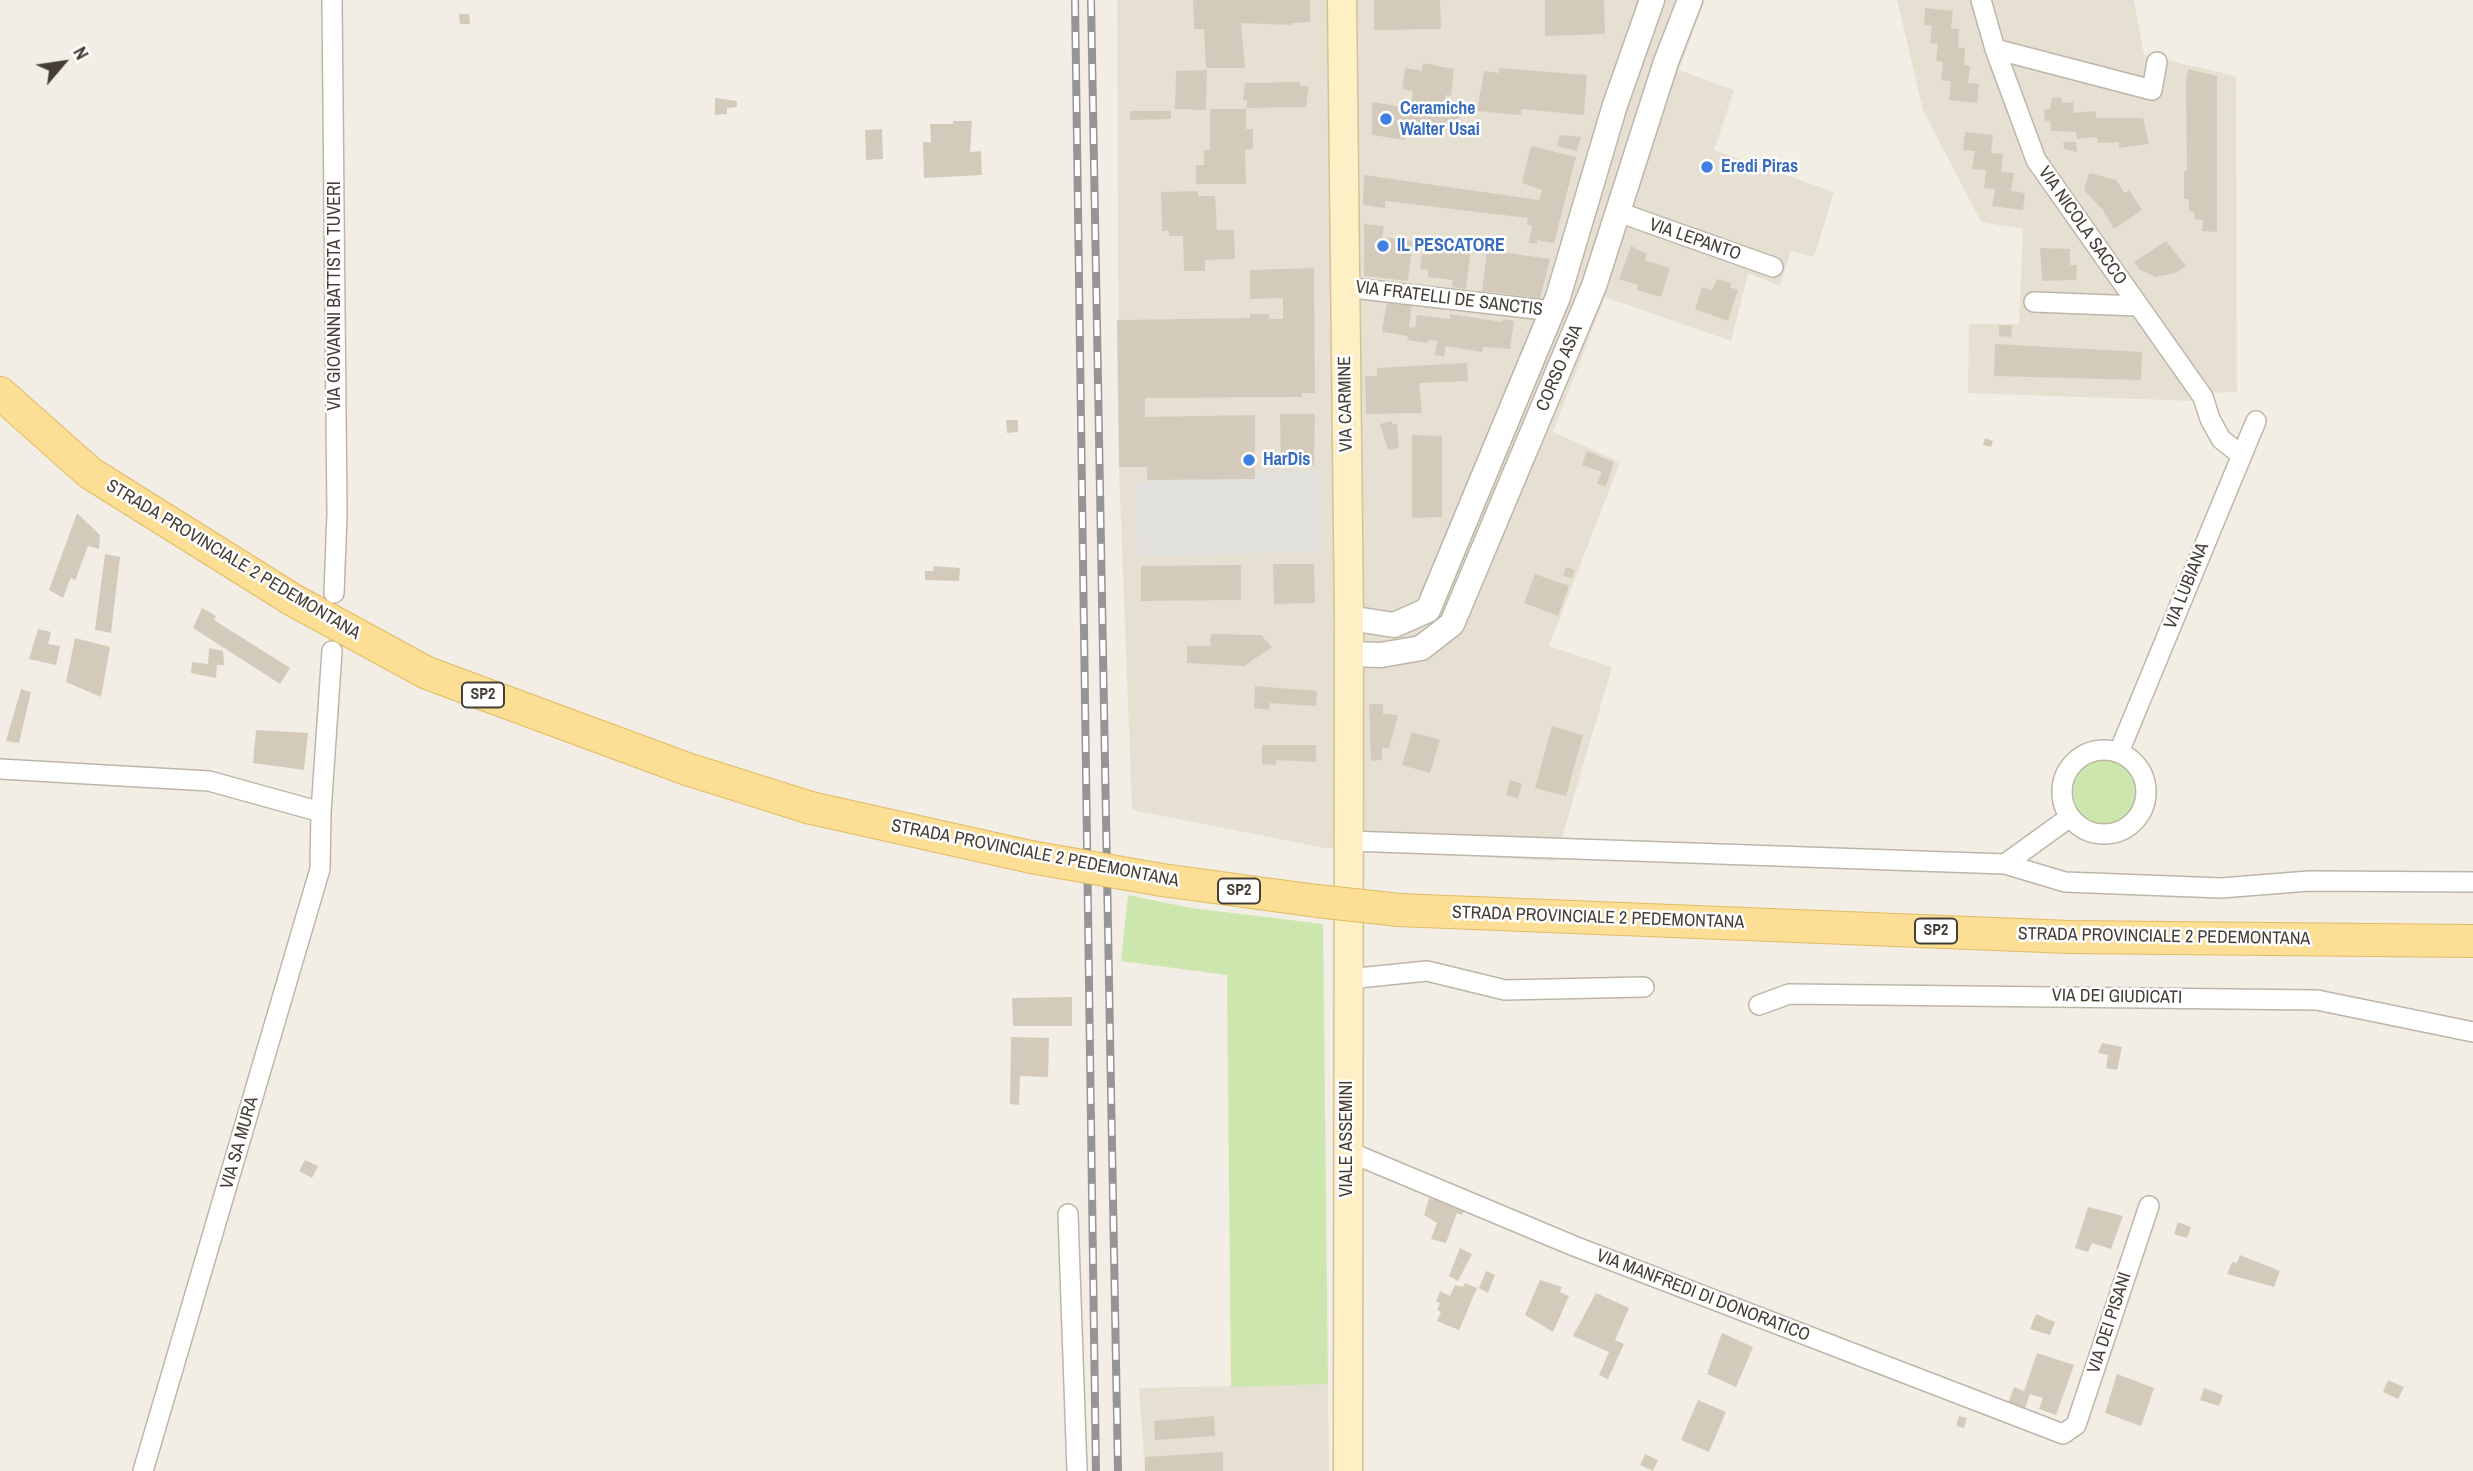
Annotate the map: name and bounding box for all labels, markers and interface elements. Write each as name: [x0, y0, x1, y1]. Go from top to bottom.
north arrow: [28, 28, 98, 98]
text: N: [67, 42, 95, 64]
place label: Ceramiche Walter Usai: [1400, 98, 1480, 140]
marker: Ceramiche Walter Usai: [1378, 111, 1394, 127]
place label: Eredi Piras: [1721, 156, 1798, 178]
marker: Eredi Piras: [1699, 159, 1715, 175]
street label: VIA NICOLA SACCO: [2033, 163, 2131, 289]
street label: VIA GIOVANNI BATTISTA TUVERI: [324, 181, 346, 411]
street label: VIA LEPANTO: [1646, 214, 1744, 266]
place label: IL PESCATORE: [1397, 235, 1505, 257]
marker: IL PESCATORE: [1375, 238, 1391, 254]
street label: VIA FRATELLI DE SANCTIS: [1354, 277, 1544, 321]
street label: CORSO ASIA: [1532, 321, 1588, 415]
street label: VIA CARMINE: [1334, 356, 1358, 452]
place label: HarDis: [1263, 449, 1311, 471]
marker: HarDis: [1241, 452, 1257, 468]
street label: STRADA PROVINCIALE 2 PEDEMONTANA: [102, 475, 364, 645]
street label: VIA LUBIANA: [2160, 540, 2214, 632]
road number: SP2: [462, 682, 504, 708]
street label: STRADA PROVINCIALE 2 PEDEMONTANA: [889, 815, 1181, 893]
road number: SP2: [1218, 878, 1260, 904]
street label: STRADA PROVINCIALE 2 PEDEMONTANA: [1451, 902, 1745, 934]
road number: SP2: [1915, 918, 1957, 944]
street label: STRADA PROVINCIALE 2 PEDEMONTANA: [2018, 924, 2310, 950]
street label: VIA DEI GIUDICATI: [2052, 985, 2182, 1009]
street label: VIALE ASSEMINI: [1336, 1081, 1358, 1197]
street label: VIA SA MURA: [217, 1094, 263, 1192]
street label: VIA MANFREDI DI DONORATICO: [1593, 1245, 1813, 1347]
street label: VIA DEI PISANI: [2084, 1270, 2136, 1376]

